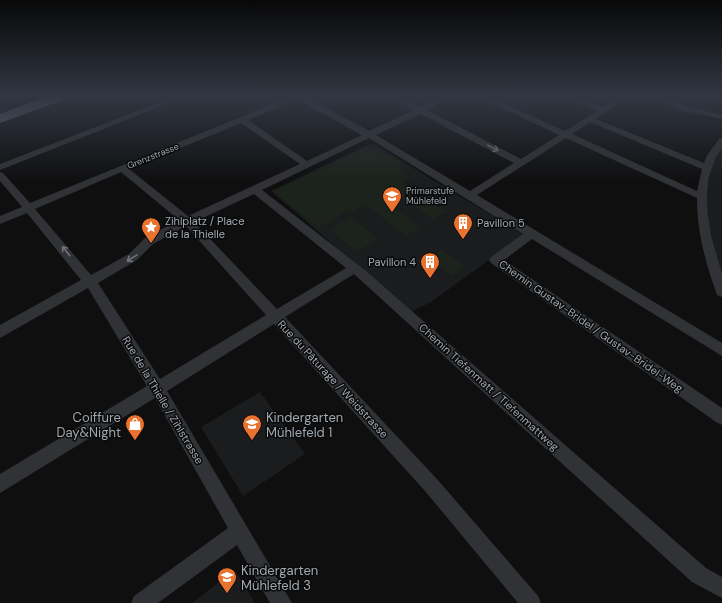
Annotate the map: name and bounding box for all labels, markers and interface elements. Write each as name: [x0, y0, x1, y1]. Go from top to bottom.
street label: Grenzstrasse: [125, 140, 181, 172]
one-way arrow: [486, 145, 498, 152]
school or university icon: Primarstufe Mühlefeld: [381, 185, 403, 213]
place label: Primarstufe Mühlefeld: [406, 185, 454, 207]
building icon: Pavillon 5: [452, 212, 474, 240]
place label: Zihlplatz / Place de la Thielle: [165, 214, 244, 241]
place icon: Zihlplatz / Place de la Thielle: [140, 216, 162, 244]
place label: Pavillon 5: [477, 216, 525, 230]
one-way arrow: [61, 245, 70, 256]
building icon: Pavillon 4: [419, 251, 441, 279]
one-way arrow: [126, 254, 138, 262]
place label: Pavillon 4: [368, 255, 416, 269]
street label: Chemin Gustav-Bridel / Gustav-Bridel-Weg: [496, 257, 686, 395]
street label: Rue du Pâturage / Weidstrasse: [275, 317, 391, 441]
street label: Chemin Tiefenmatt / Tiefenmattweg: [416, 320, 562, 454]
street label: Rue de la Thielle / Zihlstrasse: [119, 334, 207, 466]
place label: Coiffure Day&Night: [57, 409, 121, 441]
place label: Kindergarten Mühlefeld 1: [266, 409, 343, 441]
shop icon: Coiffure Day&Night: [124, 413, 146, 441]
school or university icon: Kindergarten Mühlefeld 1: [241, 413, 263, 441]
place label: Kindergarten Mühlefeld 3: [241, 562, 318, 594]
school or university icon: Kindergarten Mühlefeld 3: [216, 566, 238, 594]

